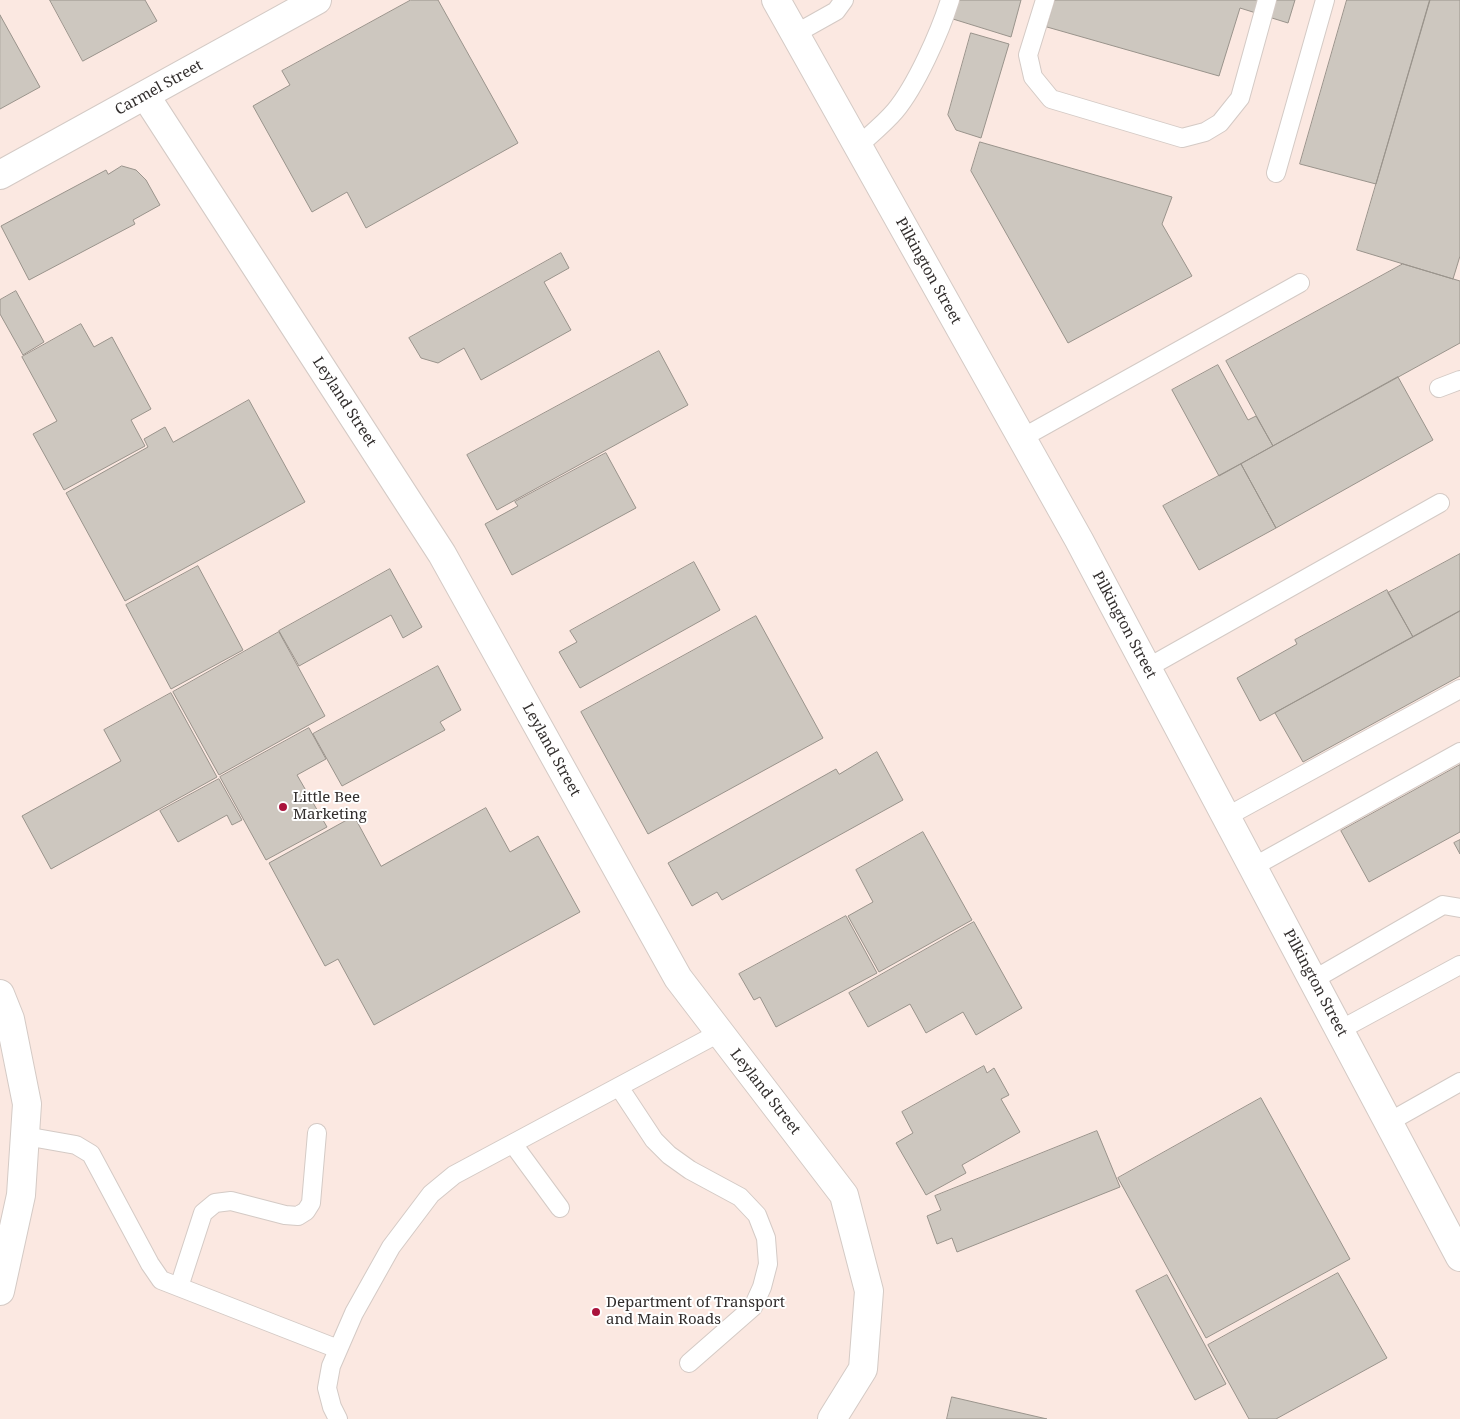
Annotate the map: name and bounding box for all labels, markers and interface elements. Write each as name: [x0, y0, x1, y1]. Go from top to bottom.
street label: Carmel Street: [112, 57, 206, 119]
street label: Pilkington Street: [891, 215, 965, 327]
street label: Leyland Street: [308, 354, 380, 450]
street label: Pilkington Street: [1088, 568, 1160, 682]
street label: Leyland Street: [518, 700, 584, 800]
place label: Little Bee Marketing: [293, 789, 367, 824]
marker: Little Bee Marketing: [277, 801, 289, 813]
street label: Pilkington Street: [1279, 926, 1351, 1040]
street label: Leyland Street: [726, 1046, 804, 1138]
place label: Department of Transport and Main Roads: [606, 1294, 785, 1329]
marker: Department of Transport and Main Roads: [590, 1306, 602, 1318]

